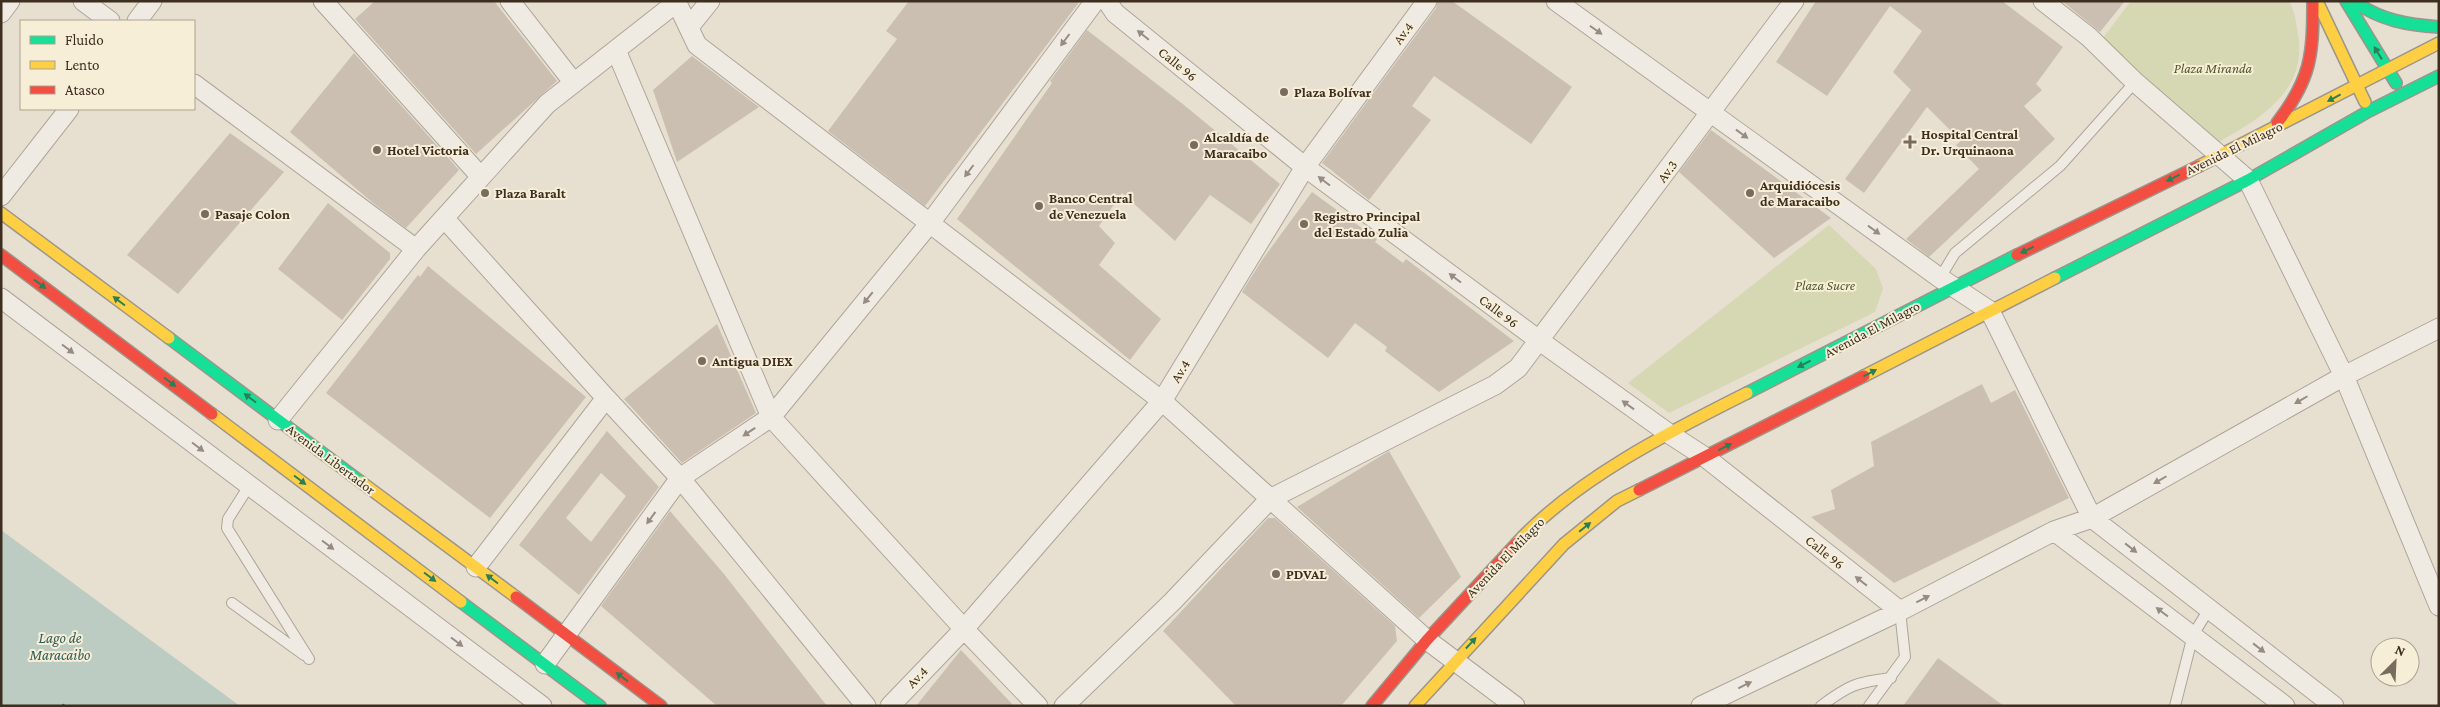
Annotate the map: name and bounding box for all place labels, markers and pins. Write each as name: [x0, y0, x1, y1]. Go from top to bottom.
place label: Plaza Bolívar: [1294, 84, 1372, 100]
marker: Plaza Bolívar: [1278, 86, 1290, 98]
place label: Hospital Central Dr. Urquinaona: [1921, 126, 2018, 158]
place label: Alcaldía de Maracaibo: [1203, 129, 1269, 161]
marker: Hospital Central Dr. Urquinaona: [1903, 135, 1917, 149]
marker: Alcaldía de Maracaibo: [1188, 139, 1200, 151]
place label: Hotel Victoria: [387, 142, 469, 158]
marker: Hotel Victoria: [371, 144, 383, 156]
place label: Arquidiócesis de Maracaibo: [1759, 177, 1841, 209]
place label: Plaza Baralt: [495, 185, 567, 201]
marker: Plaza Baralt: [479, 187, 491, 199]
marker: Arquidiócesis de Maracaibo: [1744, 187, 1756, 199]
place label: Banco Central de Venezuela: [1049, 190, 1133, 222]
marker: Banco Central de Venezuela: [1033, 200, 1045, 212]
place label: Pasaje Colon: [215, 206, 290, 223]
marker: Pasaje Colon: [199, 208, 211, 220]
place label: Registro Principal del Estado Zulia: [1314, 208, 1420, 240]
marker: Registro Principal del Estado Zulia: [1298, 218, 1310, 230]
place label: Antigua DIEX: [711, 353, 793, 369]
marker: Antigua DIEX: [696, 355, 708, 367]
place label: PDVAL: [1286, 566, 1327, 582]
marker: PDVAL: [1270, 568, 1282, 580]

